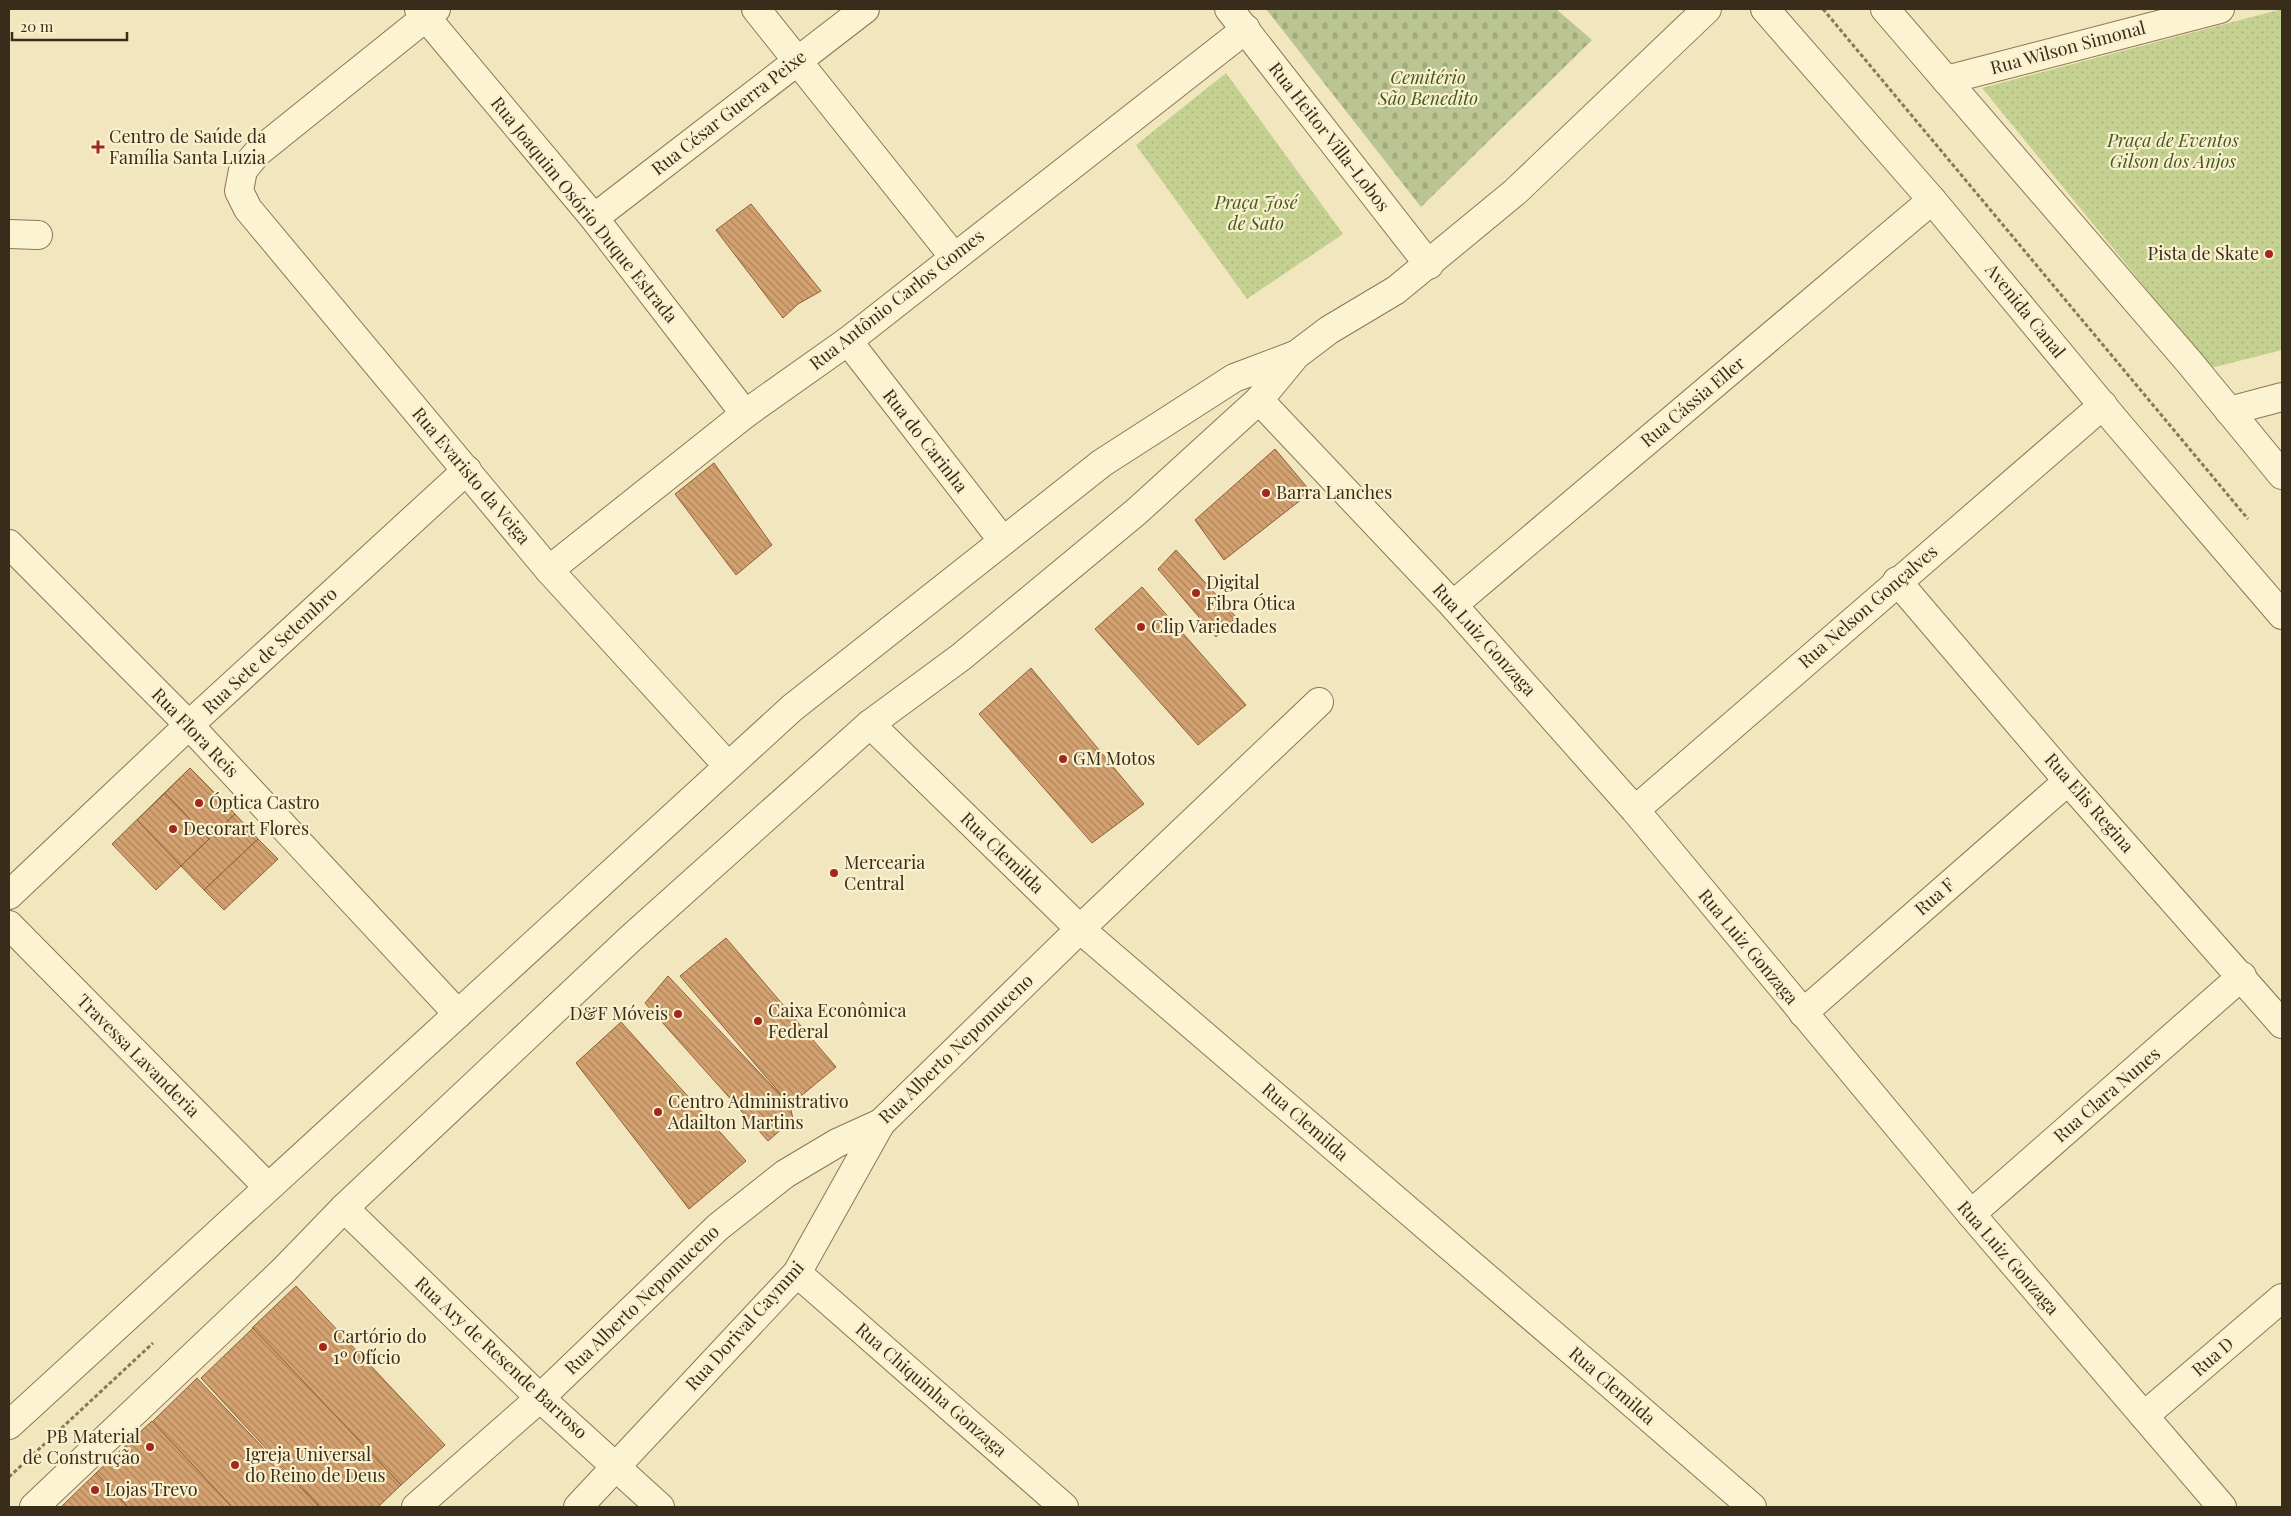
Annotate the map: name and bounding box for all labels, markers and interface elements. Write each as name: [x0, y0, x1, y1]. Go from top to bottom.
scale bar: [12, 10, 128, 42]
street label: Rua Wilson Simonal: [1987, 15, 2148, 79]
text: 20 m: [20, 16, 54, 36]
street label: Rua César Guerra Peixe: [646, 44, 811, 180]
street label: Rua Heitor Villa-Lobos: [1264, 57, 1396, 216]
park label: Cemitério São Benedito: [1377, 65, 1478, 110]
street label: Rua Joaquim Osório Duque Estrada: [486, 91, 684, 327]
place label: Centro de Saúde da Família Santa Luzia: [109, 124, 266, 169]
park label: Praça de Eventos Gilson dos Anjos: [2106, 128, 2239, 173]
marker: Centro de Saúde da Família Santa Luzia: [91, 140, 105, 154]
park label: Praça José de Sato: [1214, 190, 1299, 235]
street label: Rua Antônio Carlos Gomes: [804, 223, 989, 375]
place label: Pista de Skate: [2148, 241, 2259, 265]
marker: Pista de Skate: [2263, 248, 2275, 260]
street label: Avenida Canal: [1980, 257, 2071, 363]
street label: Rua Cássia Eller: [1635, 350, 1750, 452]
street label: Rua do Carinha: [878, 384, 974, 497]
street label: Rua Evaristo da Veiga: [407, 402, 536, 549]
place label: Barra Lanches: [1276, 480, 1392, 504]
marker: Barra Lanches: [1260, 487, 1272, 499]
street label: Rua Nelson Gonçalves: [1793, 539, 1942, 673]
place label: Digital Fibra Ótica: [1206, 570, 1296, 615]
street label: Rua Luiz Gonzaga: [1428, 578, 1542, 701]
street label: Rua Sete de Setembro: [197, 581, 342, 719]
marker: Digital Fibra Ótica: [1190, 587, 1202, 599]
place label: Clip Variedades: [1151, 614, 1277, 638]
marker: Clip Variedades: [1135, 621, 1147, 633]
street label: Rua Flora Reis: [147, 682, 245, 782]
place label: GM Motos: [1073, 746, 1155, 770]
street label: Rua Elis Regina: [2040, 747, 2140, 857]
marker: GM Motos: [1057, 753, 1069, 765]
place label: Óptica Castro: [209, 790, 320, 814]
marker: Óptica Castro: [193, 797, 205, 809]
street label: Rua Clemilda: [956, 806, 1050, 898]
place label: Decorart Flores: [183, 816, 309, 840]
marker: Decorart Flores: [167, 823, 179, 835]
place label: Mercearia Central: [844, 850, 925, 895]
marker: Mercearia Central: [828, 867, 840, 879]
street label: Rua F: [1909, 872, 1959, 920]
street label: Rua Luiz Gonzaga: [1693, 884, 1804, 1009]
street label: Rua Alberto Nepomuceno: [873, 968, 1038, 1128]
street label: Travessa Lavanderia: [72, 989, 205, 1122]
place label: Caixa Econômica Federal: [768, 998, 906, 1043]
place label: D&F Móveis: [569, 1001, 668, 1025]
marker: D&F Móveis: [672, 1008, 684, 1020]
marker: Caixa Econômica Federal: [752, 1015, 764, 1027]
street label: Rua Clara Nunes: [2048, 1041, 2165, 1147]
street label: Rua Clemilda: [1257, 1077, 1354, 1166]
place label: Centro Administrativo Adailton Martins: [667, 1089, 849, 1134]
marker: Centro Administrativo Adailton Martins: [652, 1106, 664, 1118]
street label: Rua Luiz Gonzaga: [1953, 1195, 2065, 1320]
street label: Rua Alberto Nepomuceno: [559, 1219, 724, 1379]
street label: Rua Dorival Caymmi: [680, 1255, 809, 1395]
street label: Rua Ary de Resende Barroso: [410, 1271, 593, 1444]
street label: Rua Chiquinha Gonzaga: [851, 1317, 1012, 1462]
place label: Cartório do 1º Ofício: [333, 1324, 427, 1369]
street label: Rua D: [2186, 1331, 2238, 1381]
marker: Cartório do 1º Ofício: [317, 1341, 329, 1353]
street label: Rua Clemilda: [1564, 1341, 1661, 1430]
place label: PB Material de Construção: [22, 1424, 140, 1469]
marker: PB Material de Construção: [144, 1441, 156, 1453]
place label: Igreja Universal do Reino de Deus: [245, 1442, 386, 1487]
marker: Igreja Universal do Reino de Deus: [229, 1459, 241, 1471]
place label: Lojas Trevo: [105, 1477, 198, 1501]
marker: Lojas Trevo: [89, 1484, 101, 1496]

